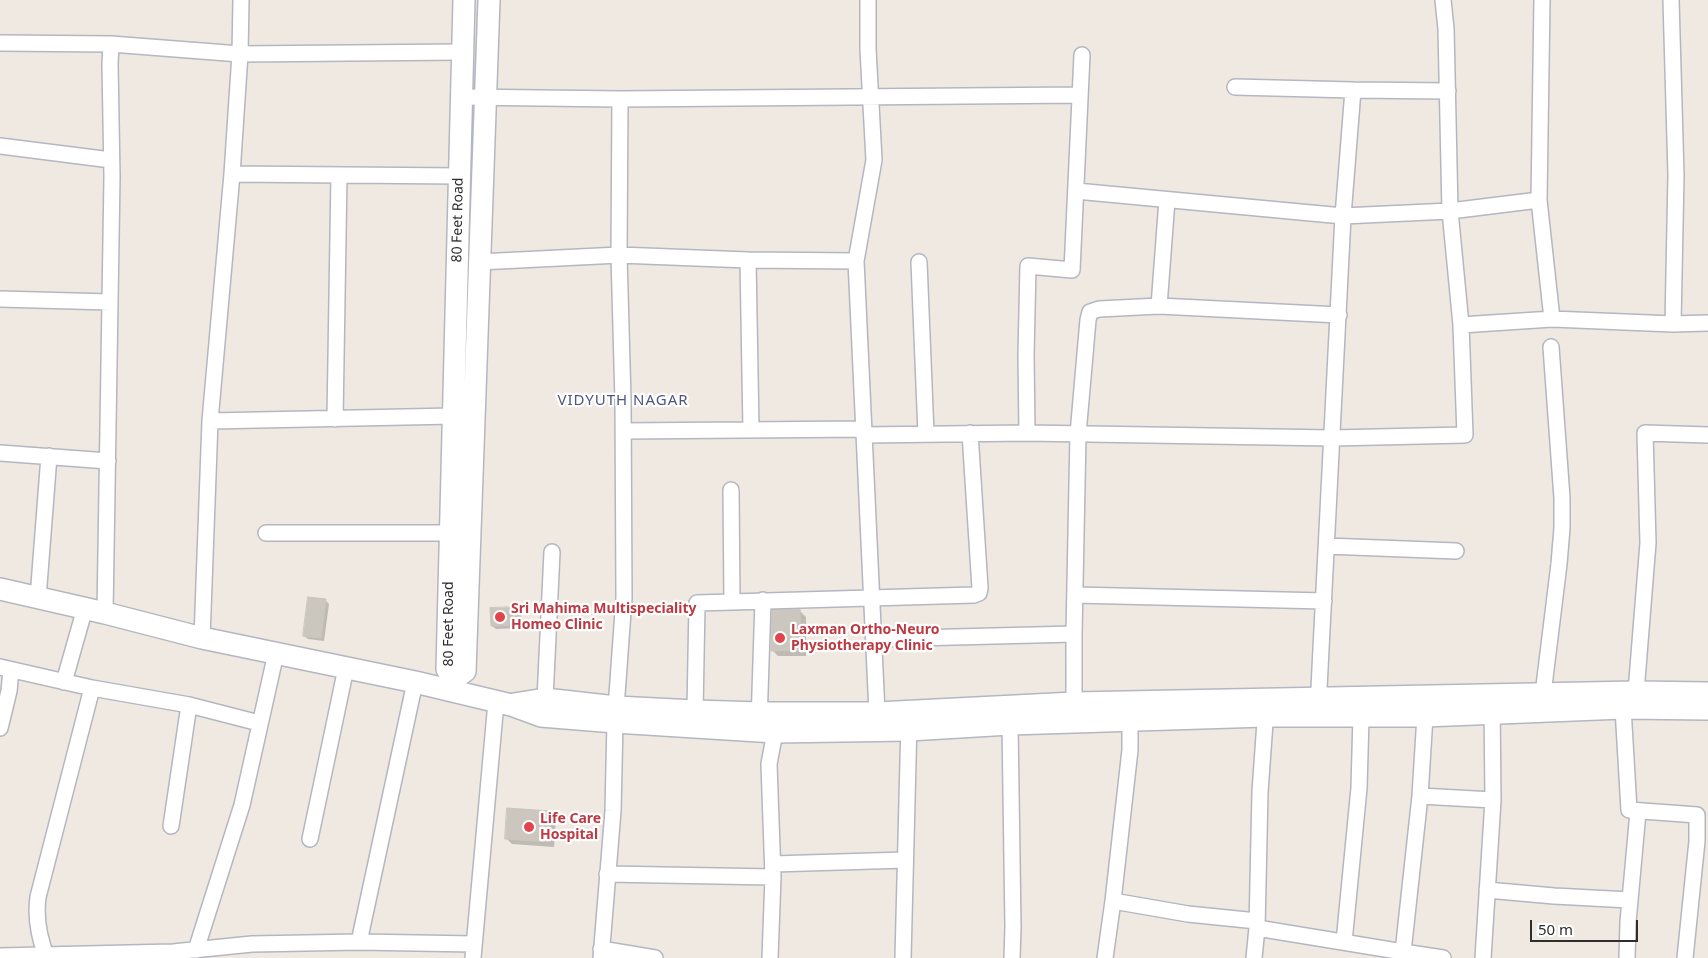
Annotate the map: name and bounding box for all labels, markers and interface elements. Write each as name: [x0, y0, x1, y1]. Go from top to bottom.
street label: 80 Feet Road: [449, 177, 467, 263]
district label: VIDYUTH NAGAR: [556, 392, 690, 410]
street label: 80 Feet Road: [441, 581, 457, 667]
place label: Sri Mahima Multispeciality Homeo Clinic: [511, 601, 697, 634]
marker: Sri Mahima Multispeciality Homeo Clinic: [493, 610, 507, 624]
place label: Laxman Ortho-Neuro Physiotherapy Clinic: [791, 622, 939, 654]
marker: Laxman Ortho-Neuro Physiotherapy Clinic: [773, 631, 787, 645]
place label: Life Care Hospital: [540, 811, 601, 844]
marker: Life Care Hospital: [522, 820, 536, 834]
scale bar: [1533, 910, 1640, 942]
text: 50 m: [1538, 919, 1573, 939]

